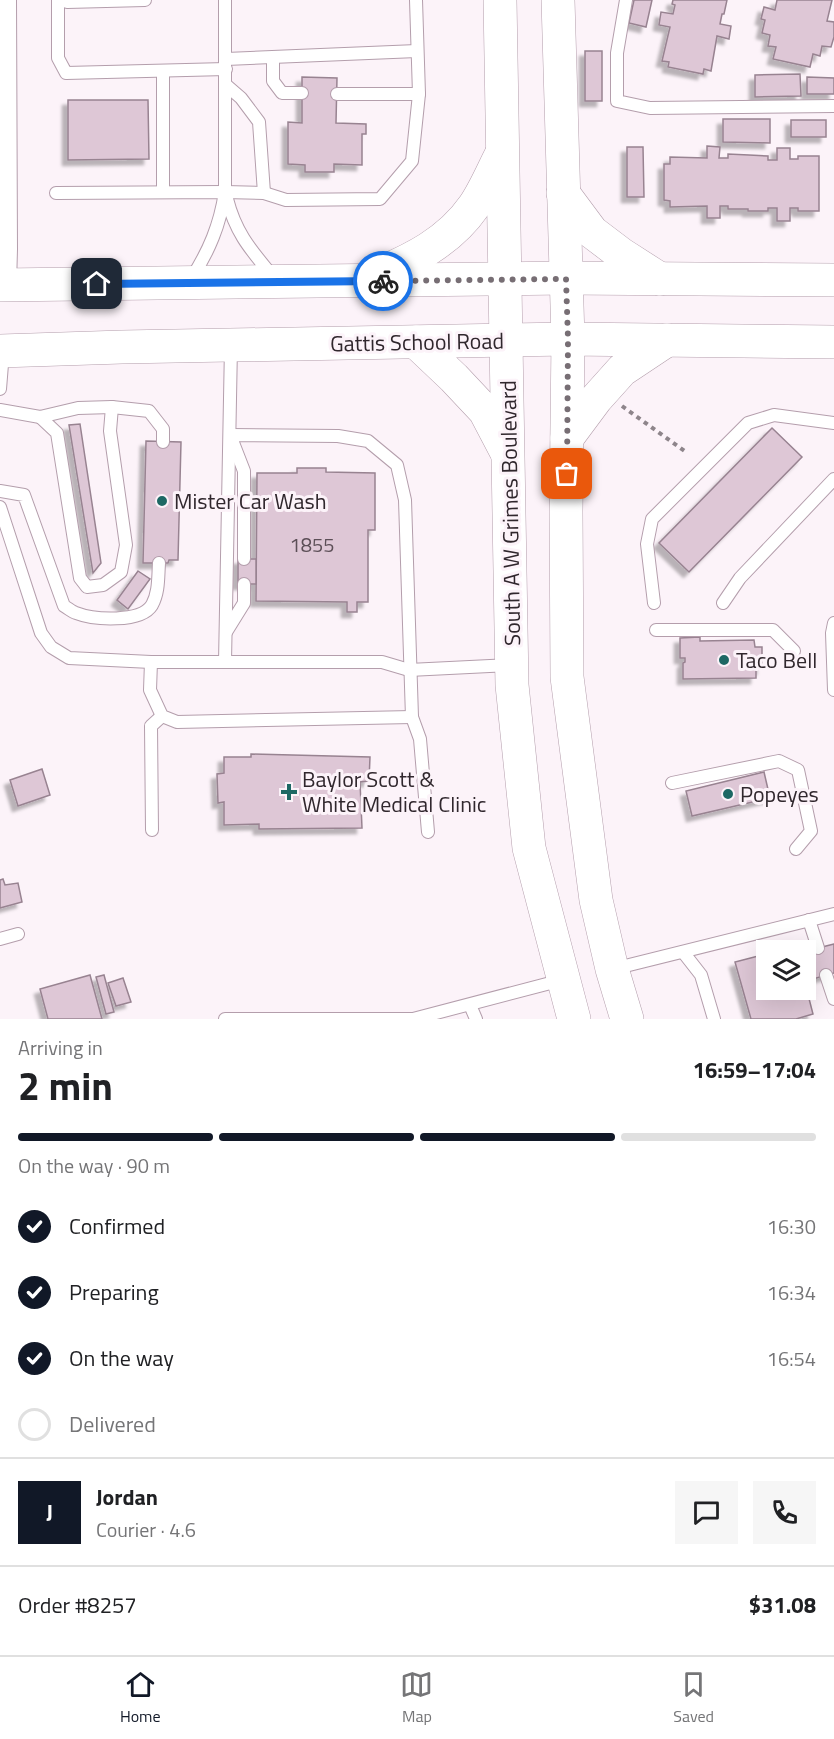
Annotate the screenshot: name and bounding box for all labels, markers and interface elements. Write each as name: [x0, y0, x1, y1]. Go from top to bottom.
courier: [353, 251, 413, 311]
pin: [71, 258, 122, 309]
icon: bike: [367, 265, 400, 298]
icon: home: [80, 267, 113, 300]
street label: Gattis School Road: [330, 323, 504, 361]
street label: South A W Grimes Boulevard: [491, 380, 529, 646]
pin: [541, 448, 592, 499]
icon: bag: [550, 457, 583, 490]
place label: Mister Car Wash: [174, 484, 326, 518]
marker: Mister Car Wash: [155, 494, 169, 508]
house number: 1855: [290, 529, 334, 560]
place label: Taco Bell: [736, 643, 817, 677]
marker: Taco Bell: [717, 653, 731, 667]
place label: Baylor Scott & White Medical Clinic: [302, 762, 486, 821]
place label: Popeyes: [740, 777, 819, 811]
marker: Baylor Scott & White Medical Clinic: [280, 783, 298, 801]
marker: Popeyes: [721, 787, 735, 801]
map controls: [756, 940, 816, 1000]
button: layers: [756, 940, 816, 1000]
text: Arriving in: [18, 1032, 103, 1063]
text: 16:59–17:04: [693, 1053, 816, 1087]
text: 2 min: [18, 1056, 113, 1115]
text: On the way · 90 m: [18, 1150, 170, 1181]
text: Confirmed: [69, 1209, 165, 1243]
icon: check: [18, 1210, 51, 1243]
text: 16:30: [767, 1211, 816, 1242]
text: Preparing: [69, 1275, 159, 1309]
icon: check: [18, 1276, 51, 1309]
text: 16:34: [767, 1277, 816, 1308]
text: On the way: [69, 1341, 174, 1375]
icon: check: [18, 1342, 51, 1375]
text: 16:54: [767, 1343, 816, 1374]
text: Delivered: [69, 1407, 156, 1441]
text: Jordan: [96, 1480, 158, 1514]
button: chat: [675, 1481, 738, 1544]
button: phone: [753, 1481, 816, 1544]
text: J: [46, 1495, 53, 1529]
text: Courier · 4.6: [96, 1514, 196, 1545]
text: Order #8257: [18, 1588, 137, 1622]
text: $31.08: [749, 1588, 816, 1622]
tab: Home: [120, 1668, 161, 1728]
tab: Map: [400, 1668, 433, 1728]
tab: Saved: [673, 1668, 714, 1728]

